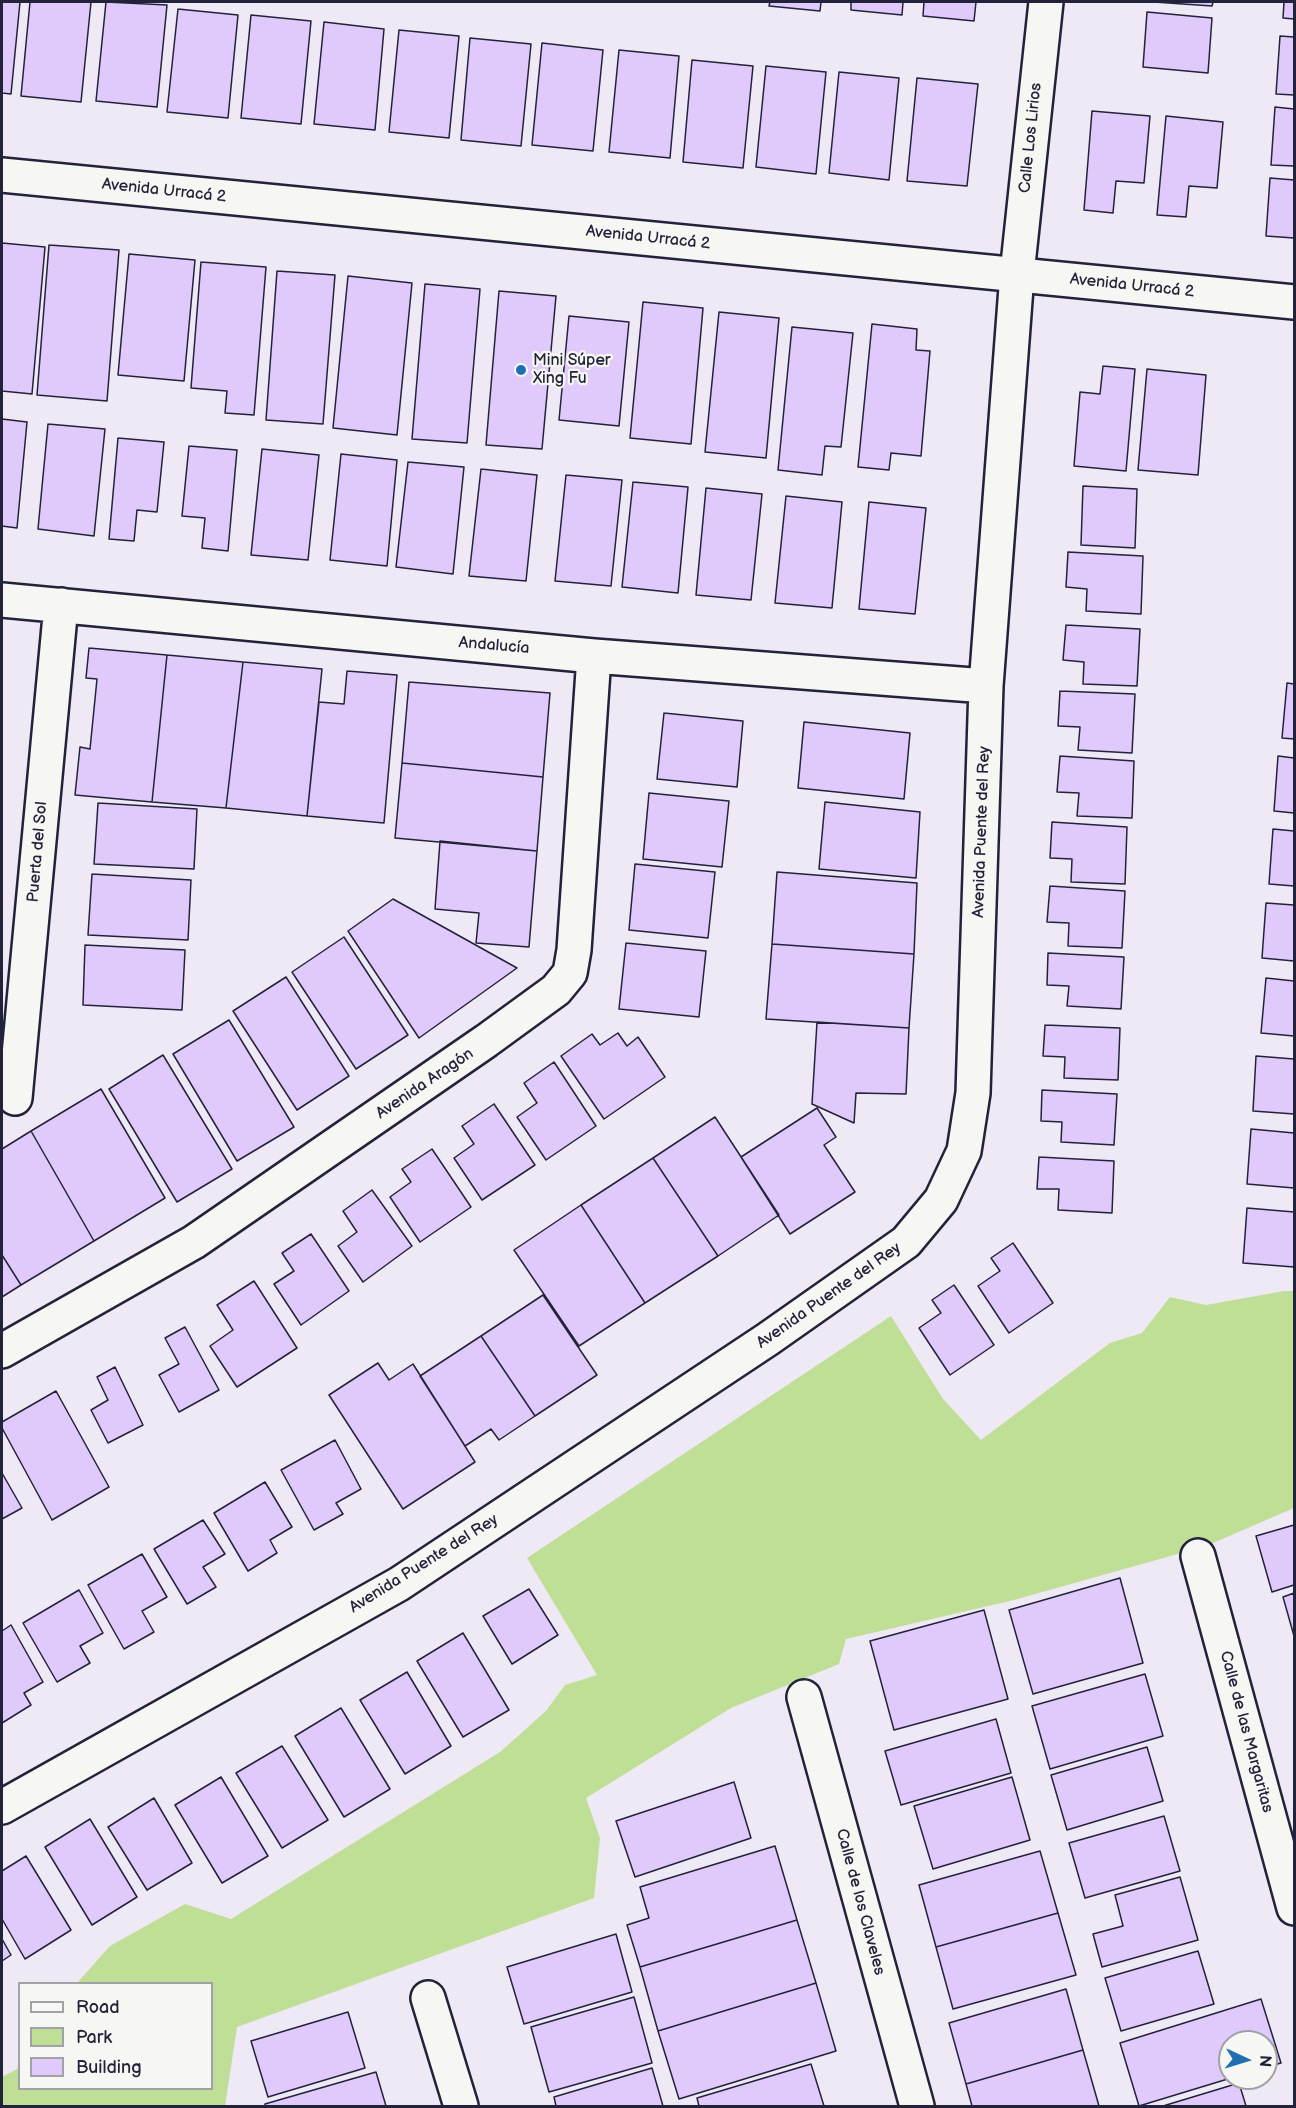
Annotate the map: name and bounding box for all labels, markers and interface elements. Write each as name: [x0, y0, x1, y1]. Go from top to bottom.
street label: Calle Los Lirios: [1016, 82, 1046, 194]
street label: Avenida Urracá 2: [101, 175, 227, 207]
street label: Avenida Urracá 2: [585, 222, 711, 254]
street label: Avenida Urracá 2: [1069, 270, 1195, 302]
place label: Mini Súper Xing Fu: [533, 351, 611, 389]
marker: Mini Súper Xing Fu: [514, 363, 528, 377]
street label: Andalucía: [458, 633, 530, 659]
street label: Avenida Puente del Rey: [969, 746, 995, 918]
street label: Puerta del Sol: [24, 801, 52, 903]
street label: Avenida Aragón: [373, 1044, 477, 1124]
street label: Avenida Puente del Rey: [753, 1239, 905, 1353]
street label: Avenida Puente del Rey: [346, 1510, 502, 1618]
street label: Calle de las Margaritas: [1215, 1649, 1277, 1815]
street label: Calle de los Claveles: [831, 1827, 889, 1977]
legend: [18, 1982, 213, 2090]
text: Road: [76, 1997, 120, 2018]
text: Park: [76, 2027, 112, 2048]
north arrow: [1218, 2030, 1278, 2090]
text: N: [1255, 2054, 1274, 2068]
text: Building: [76, 2057, 142, 2078]

